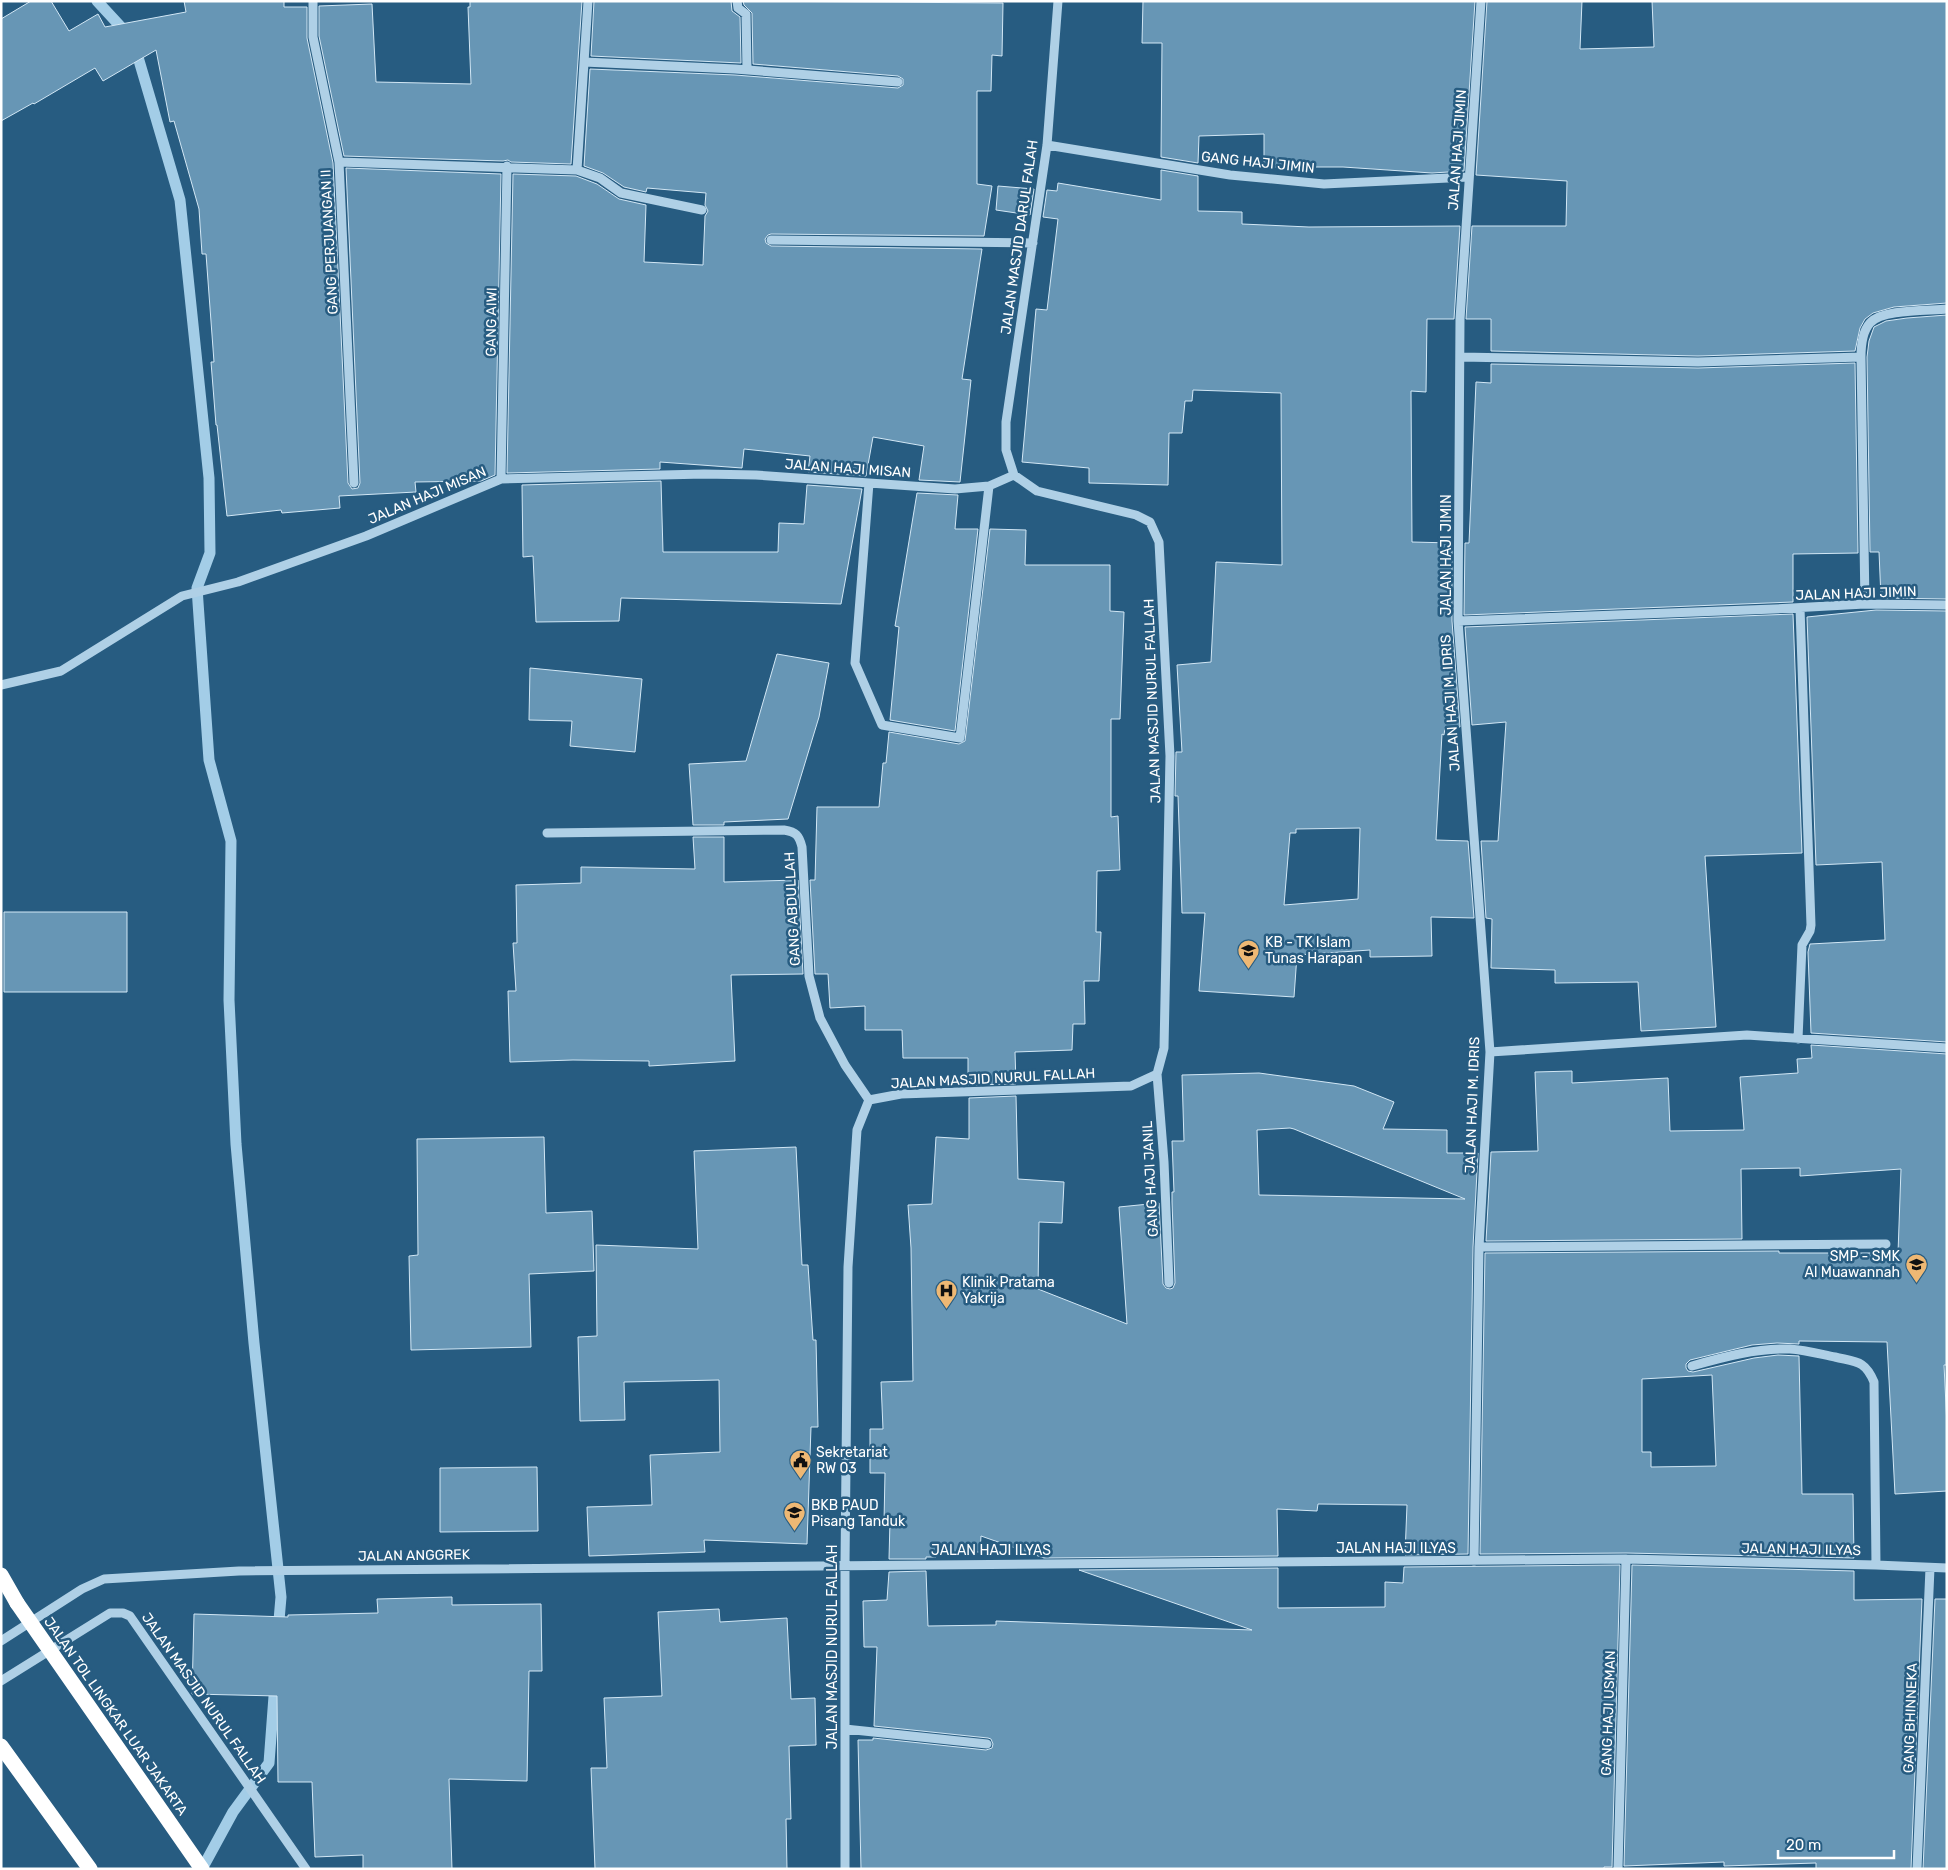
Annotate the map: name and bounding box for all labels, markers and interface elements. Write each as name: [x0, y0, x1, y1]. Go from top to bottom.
street label: JALAN HAJI JIMIN: [1445, 89, 1470, 211]
street label: JALAN MASJID DARUL FALAH: [997, 139, 1042, 335]
street label: GANG HAJI JIMIN: [1200, 148, 1316, 177]
street label: GANG PERJUANGAN II: [317, 169, 342, 315]
street label: GANG AIWI: [482, 287, 501, 357]
street label: JALAN HAJI MISAN: [784, 456, 912, 481]
street label: JALAN HAJI MISAN: [366, 463, 489, 528]
street label: JALAN HAJI JIMIN: [1438, 494, 1455, 616]
street label: JALAN HAJI JIMIN: [1795, 583, 1917, 604]
street label: JALAN MASJID NURUL FALLAH: [1140, 598, 1165, 804]
street label: JALAN HAJI M. IDRIS: [1437, 634, 1464, 772]
street label: GANG ABDULLAH: [781, 851, 804, 967]
place label: KB - TK Islam Tunas Harapan: [1265, 934, 1362, 967]
school or university icon: KB - TK Islam Tunas Harapan: [1237, 938, 1261, 969]
street label: JALAN HAJI M. IDRIS: [1462, 1036, 1483, 1174]
street label: JALAN MASJID NURUL FALLAH: [890, 1065, 1096, 1092]
street label: GANG HAJI JANIL: [1139, 1120, 1162, 1237]
place label: SMP - SMK Al Muawannah: [1805, 1248, 1901, 1281]
school or university icon: SMP - SMK Al Muawannah: [1904, 1252, 1928, 1283]
place label: Klinik Pratama Yakrija: [962, 1274, 1055, 1307]
hospital icon: Klinik Pratama Yakrija: [934, 1278, 958, 1309]
place label: Sekretariat RW 03: [816, 1444, 888, 1477]
public building icon: Sekretariat RW 03: [788, 1448, 812, 1479]
place label: BKB PAUD Pisang Tanduk: [811, 1497, 906, 1530]
school or university icon: BKB PAUD Pisang Tanduk: [783, 1501, 807, 1532]
street label: JALAN HAJI ILYAS: [1336, 1540, 1456, 1557]
street label: JALAN HAJI ILYAS: [1741, 1540, 1861, 1559]
street label: JALAN HAJI ILYAS: [931, 1542, 1051, 1559]
street label: JALAN MASJID NURUL FALLAH: [824, 1545, 841, 1749]
street label: JALAN ANGGREK: [358, 1546, 471, 1565]
street label: JALAN MASJID NURUL FALLAH: [138, 1609, 269, 1787]
street label: JALAN TOL LINGKAR LUAR JAKARTA: [40, 1614, 191, 1819]
street label: GANG HAJI USMAN: [1598, 1650, 1619, 1776]
street label: GANG BHINNEKA: [1900, 1662, 1921, 1773]
scale bar: [1778, 1828, 1894, 1860]
text: 20 m: [1786, 1836, 1821, 1854]

